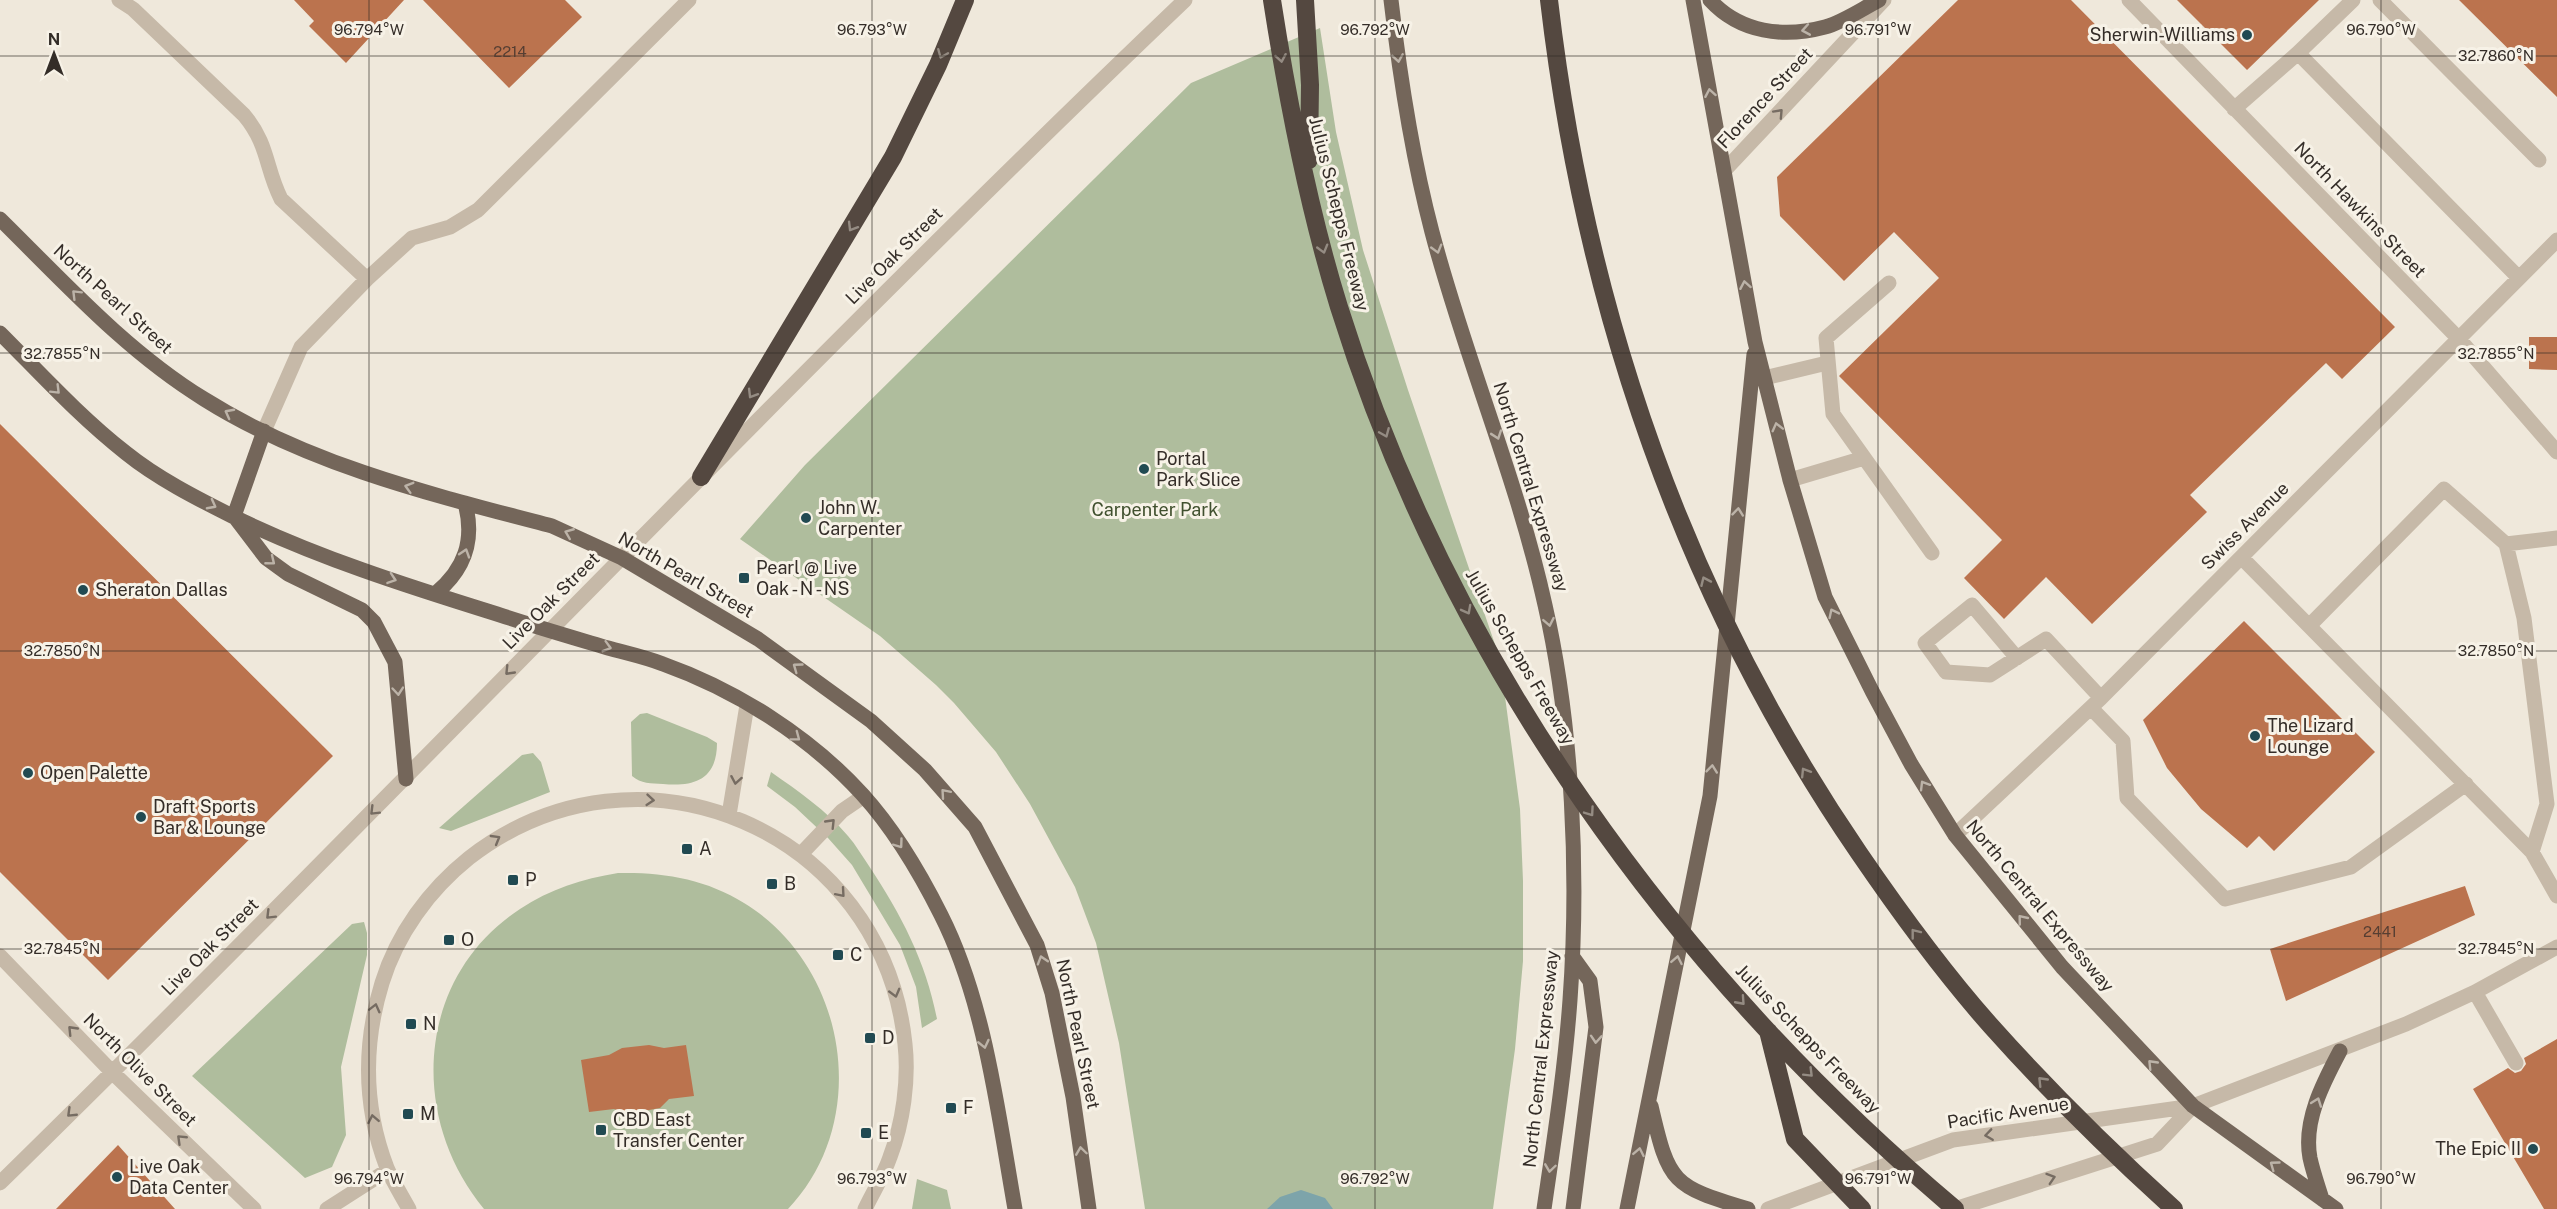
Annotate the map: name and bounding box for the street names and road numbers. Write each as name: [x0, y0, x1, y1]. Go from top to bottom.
street label: Florence Street: [1713, 43, 1817, 152]
street label: Julius Schepps Freeway: [1305, 115, 1374, 313]
street label: North Hawkins Street: [2290, 137, 2431, 282]
street label: Live Oak Street: [841, 203, 946, 308]
street label: North Pearl Street: [49, 240, 177, 358]
street label: North Central Expressway: [1490, 379, 1574, 595]
street label: Swiss Avenue: [2197, 478, 2293, 574]
street label: North Pearl Street: [615, 527, 758, 622]
street label: Live Oak Street: [498, 548, 603, 653]
street label: Julius Schepps Freeway: [1462, 565, 1580, 749]
street label: North Central Expressway: [1962, 815, 2119, 996]
street label: Live Oak Street: [157, 894, 262, 999]
street label: North Central Expressway: [1519, 949, 1562, 1169]
street label: North Pearl Street: [1052, 957, 1105, 1111]
street label: Julius Schepps Freeway: [1732, 960, 1885, 1118]
street label: North Olive Street: [80, 1009, 201, 1130]
street label: Pacific Avenue: [1946, 1093, 2070, 1132]

